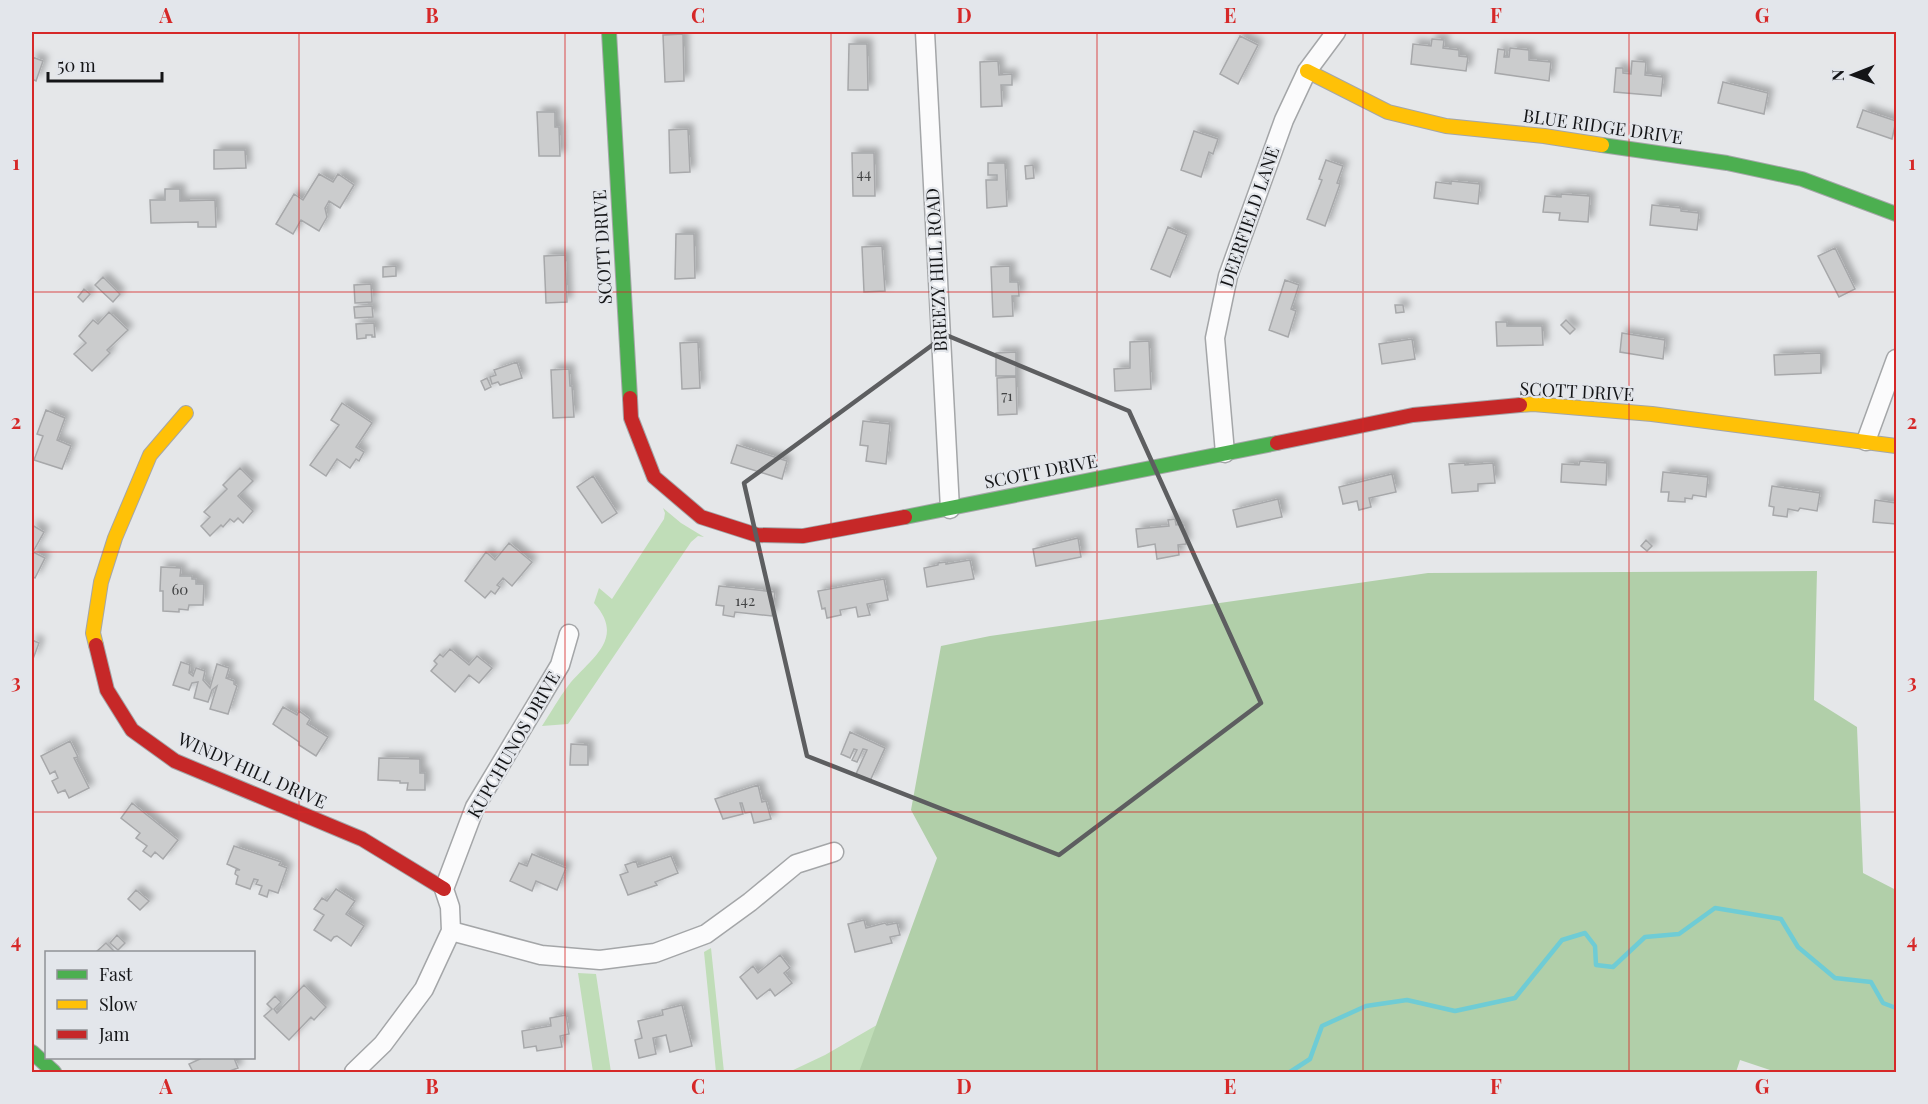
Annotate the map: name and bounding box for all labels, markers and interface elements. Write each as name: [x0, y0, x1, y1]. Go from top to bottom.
text: A: [158, 1, 173, 28]
text: B: [425, 1, 439, 28]
text: C: [691, 1, 705, 28]
text: D: [956, 1, 972, 28]
text: E: [1224, 1, 1236, 28]
text: F: [1490, 1, 1502, 28]
text: G: [1755, 1, 1770, 28]
scale bar: [48, 45, 162, 83]
north arrow: [1823, 45, 1883, 105]
text: 50 m: [57, 53, 96, 77]
text: N: [1827, 69, 1848, 81]
street label: BLUE RIDGE DRIVE: [1522, 103, 1685, 149]
street label: DEERFIELD LANE: [1214, 143, 1284, 290]
text: 1: [12, 148, 20, 175]
text: 1: [1908, 148, 1916, 175]
house number: 44: [857, 163, 871, 183]
street label: BREEZY HILL ROAD: [920, 188, 952, 353]
street label: SCOTT DRIVE: [587, 189, 617, 305]
street label: SCOTT DRIVE: [1519, 376, 1635, 406]
house number: 71: [1001, 385, 1013, 405]
text: 2: [11, 407, 21, 434]
text: 2: [1907, 407, 1917, 434]
street label: SCOTT DRIVE: [982, 448, 1099, 494]
house number: 60: [172, 579, 188, 599]
house number: 142: [735, 590, 755, 610]
text: 3: [11, 667, 21, 694]
street label: KUPCHUNOS DRIVE: [461, 667, 565, 822]
text: 3: [1907, 667, 1917, 694]
street label: WINDY HILL DRIVE: [173, 726, 331, 814]
text: 4: [11, 926, 21, 953]
text: 4: [1907, 926, 1917, 953]
legend: [45, 951, 255, 1059]
text: Fast: [99, 962, 133, 986]
text: Slow: [99, 992, 137, 1016]
text: Jam: [98, 1022, 129, 1046]
text: A: [158, 1072, 173, 1099]
text: B: [425, 1072, 439, 1099]
text: C: [691, 1072, 705, 1099]
text: D: [956, 1072, 972, 1099]
text: E: [1224, 1072, 1236, 1099]
text: F: [1490, 1072, 1502, 1099]
text: G: [1755, 1072, 1770, 1099]

